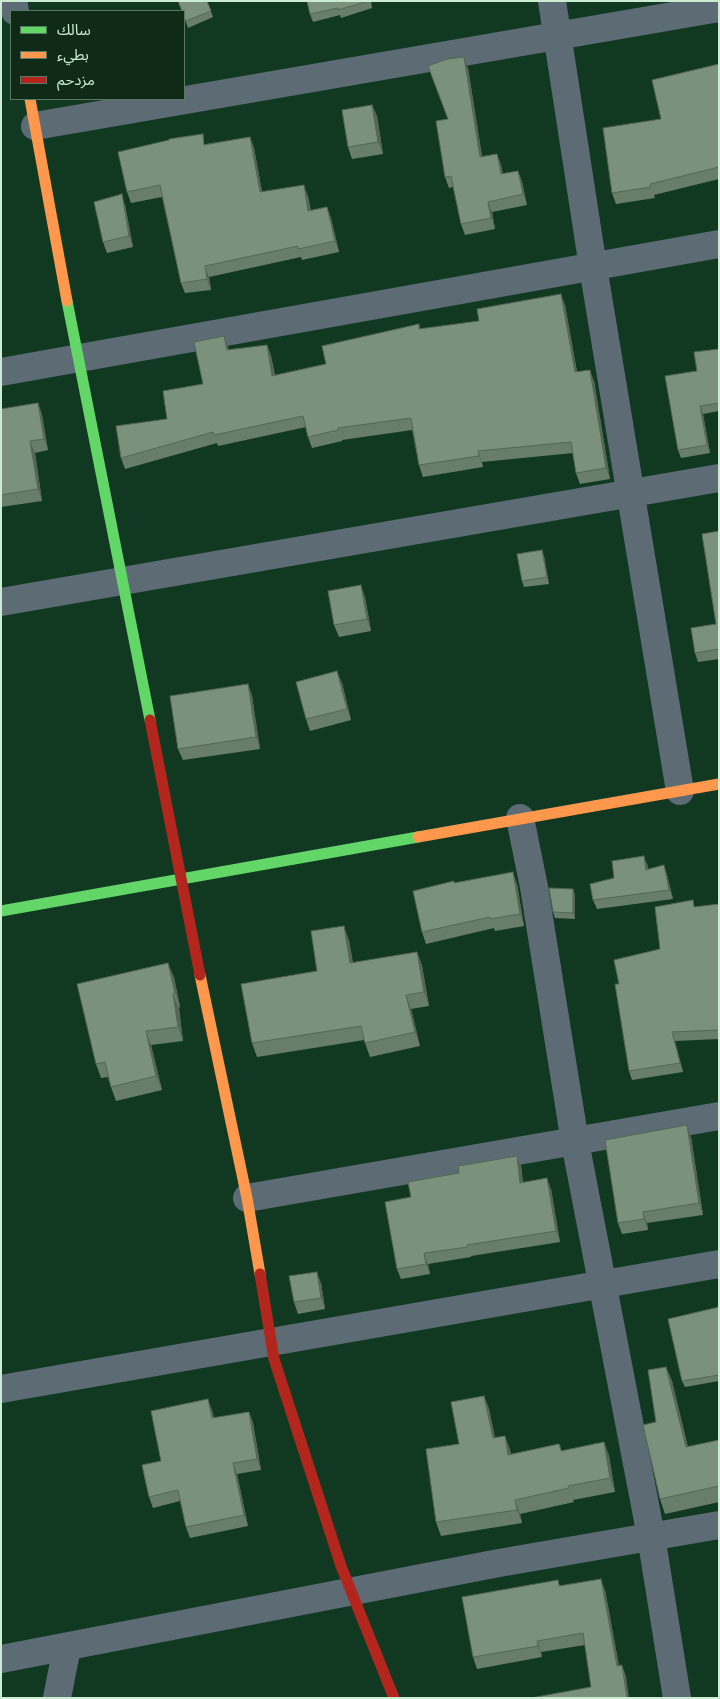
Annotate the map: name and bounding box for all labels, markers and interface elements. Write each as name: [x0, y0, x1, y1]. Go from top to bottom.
legend: [10, 10, 185, 100]
text: سالك: [57, 21, 91, 39]
text: بطيء: [57, 46, 89, 64]
text: مزدحم: [57, 71, 95, 89]

